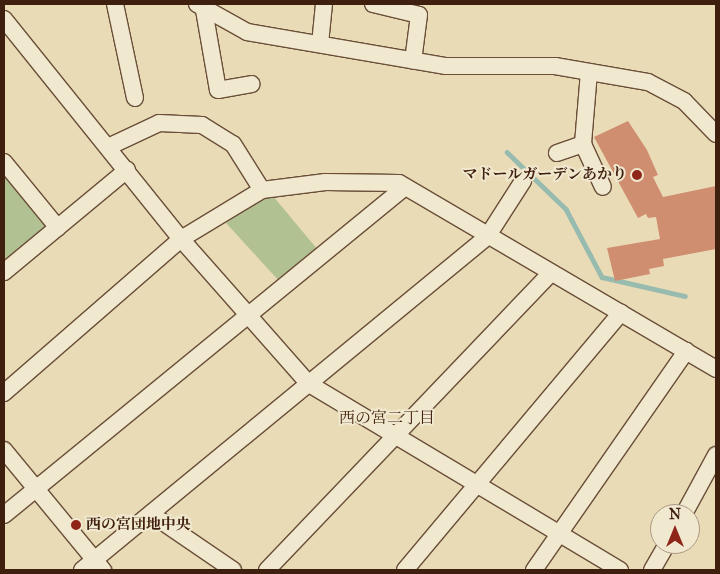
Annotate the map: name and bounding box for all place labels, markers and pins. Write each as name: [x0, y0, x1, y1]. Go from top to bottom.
place label: マドールガーデンあかり: [462, 166, 627, 184]
marker: マドールガーデンあかり: [631, 169, 643, 181]
place label: 西の宮団地中央: [86, 516, 191, 534]
marker: 西の宮団地中央: [70, 519, 82, 531]

